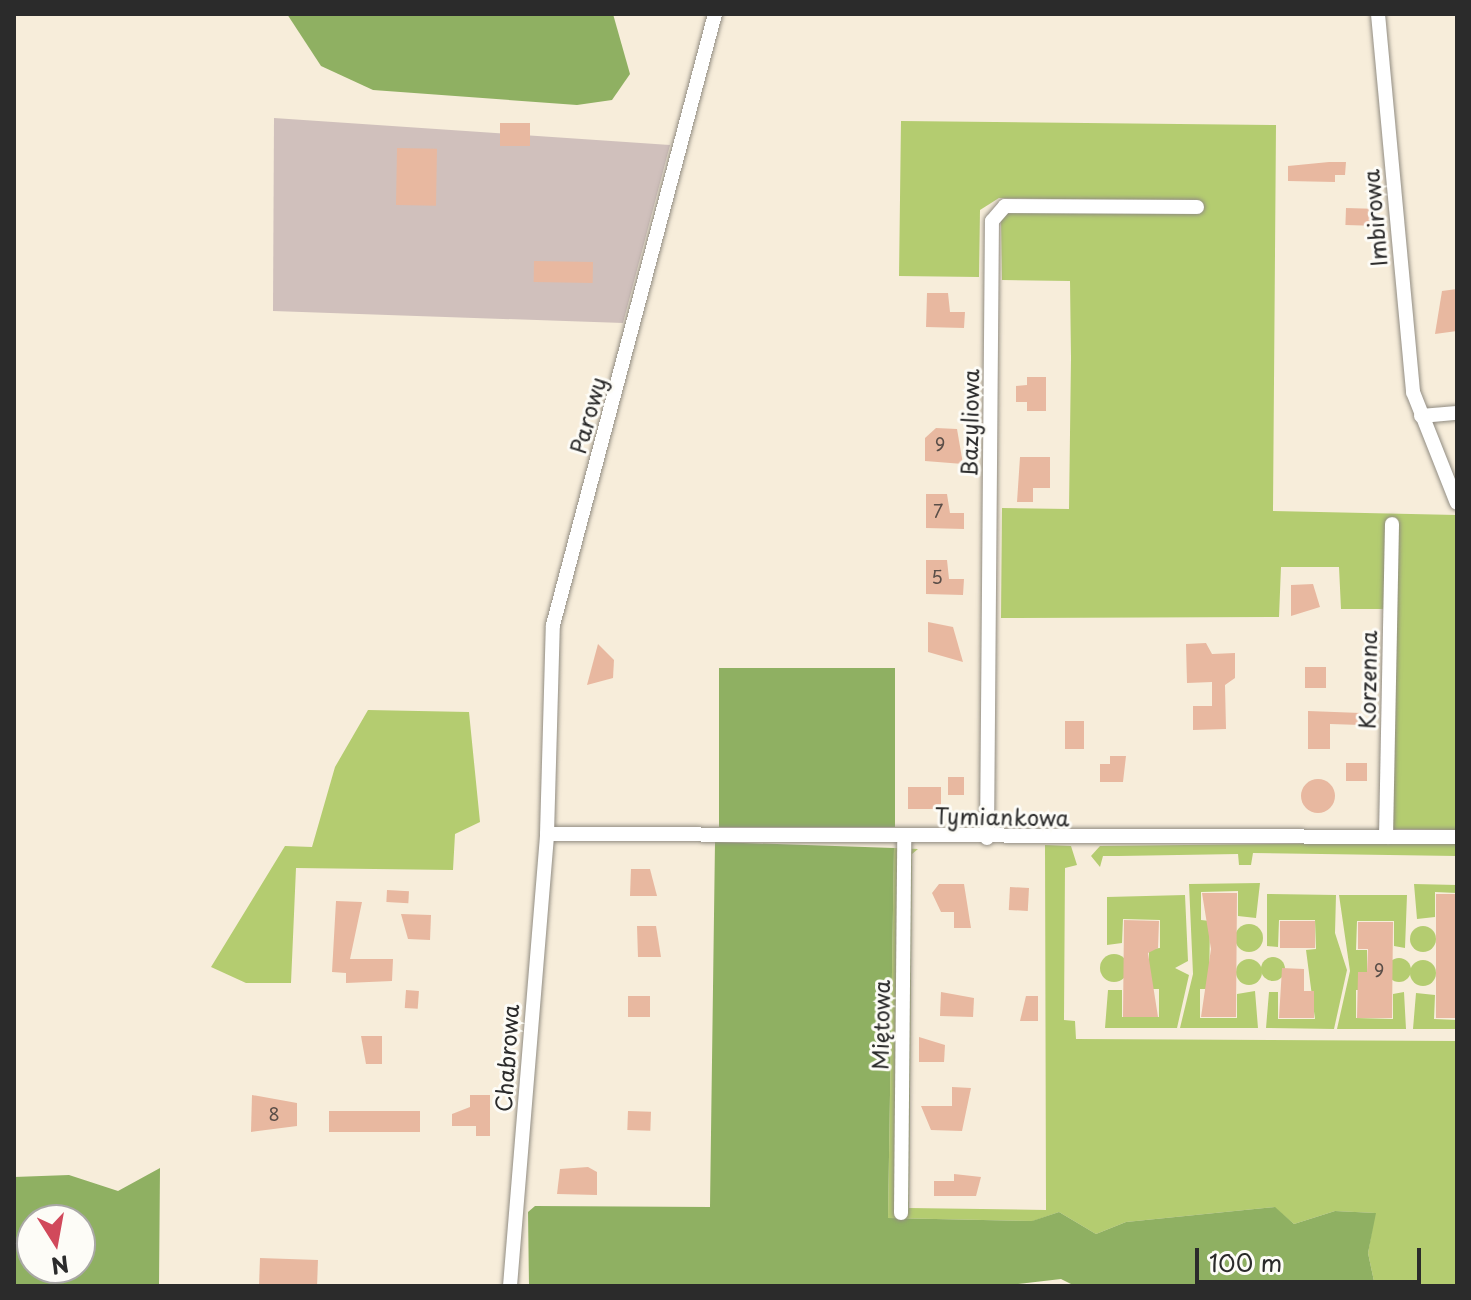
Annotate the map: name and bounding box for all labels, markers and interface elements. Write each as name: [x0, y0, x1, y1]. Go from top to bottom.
street label: Imbirowa: [1357, 168, 1391, 268]
street label: Bazyliowa: [955, 369, 983, 477]
street label: Parowy: [563, 374, 611, 456]
house number: 9: [935, 433, 945, 455]
house number: 7: [933, 500, 943, 522]
house number: 5: [931, 566, 943, 588]
street label: Korzenna: [1353, 630, 1381, 730]
street label: Tymiankowa: [934, 802, 1070, 830]
house number: 9: [1374, 959, 1384, 981]
street label: Miętowa: [866, 980, 894, 1070]
street label: Chabrowa: [489, 1003, 523, 1113]
house number: 8: [268, 1103, 280, 1125]
north arrow: [16, 1204, 96, 1284]
scale bar: [1199, 1232, 1425, 1282]
text: 100 m: [1209, 1244, 1282, 1280]
text: N: [49, 1248, 72, 1284]

